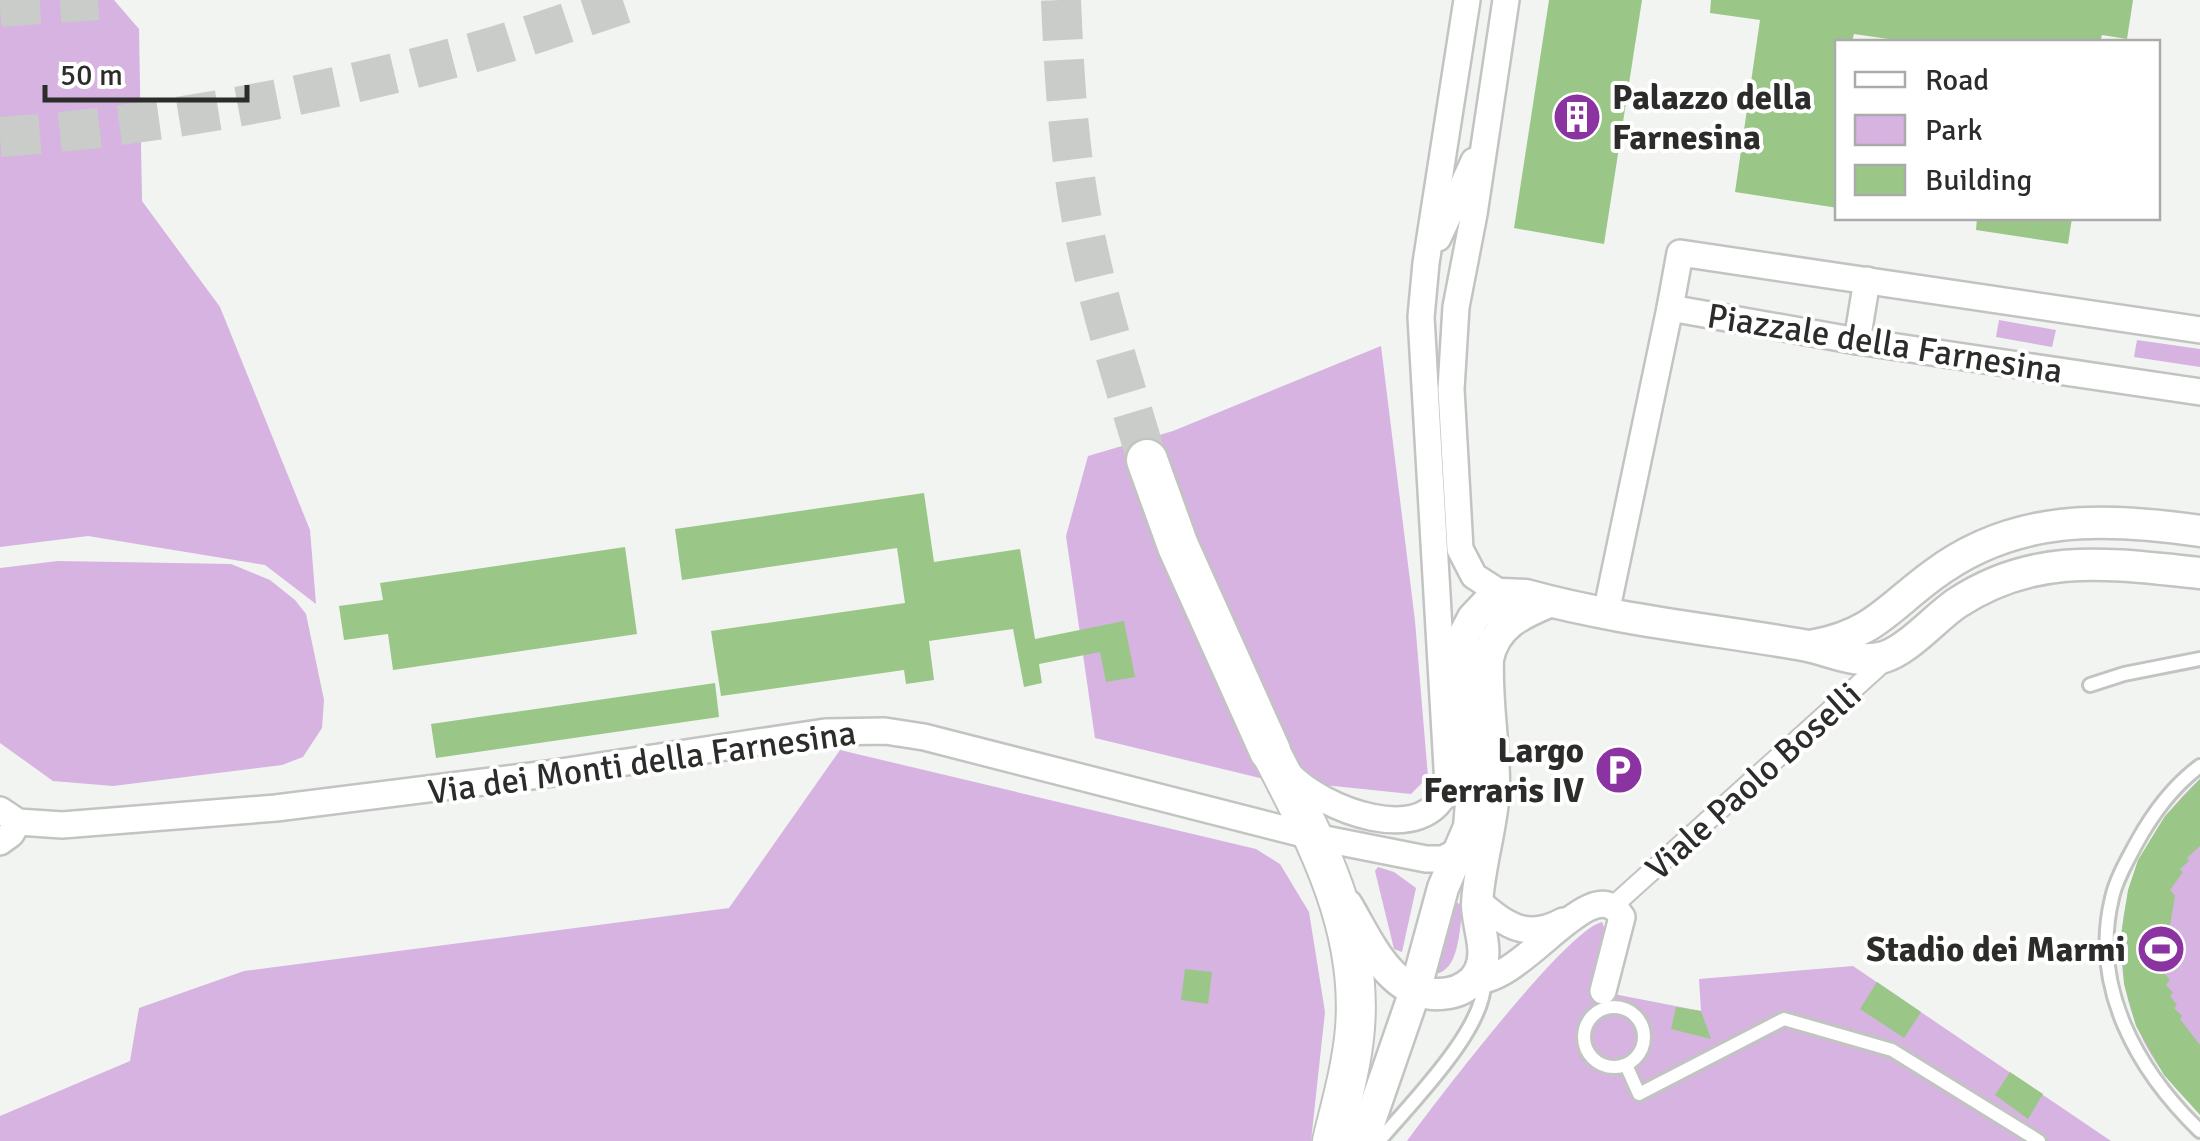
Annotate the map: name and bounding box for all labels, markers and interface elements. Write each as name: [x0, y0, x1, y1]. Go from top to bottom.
scale bar: [45, 40, 248, 102]
legend: [1835, 40, 2160, 220]
text: 50 m: [60, 57, 123, 94]
text: Road: [1925, 62, 1989, 99]
place label: Palazzo della Farnesina: [1612, 76, 1812, 159]
building icon: Palazzo della Farnesina: [1551, 91, 1603, 143]
text: Park: [1925, 112, 1983, 149]
text: Building: [1925, 162, 2032, 199]
street label: Piazzale della Farnesina: [1704, 294, 2066, 393]
street label: Viale Paolo Boselli: [1637, 673, 1870, 889]
street label: Via dei Monti della Farnesina: [426, 711, 859, 814]
place label: Largo Ferraris IV: [1423, 729, 1584, 812]
parking icon: Largo Ferraris IV: [1593, 744, 1645, 796]
sports icon: Stadio dei Marmi: [2135, 923, 2187, 975]
place label: Stadio dei Marmi: [1866, 928, 2126, 971]

